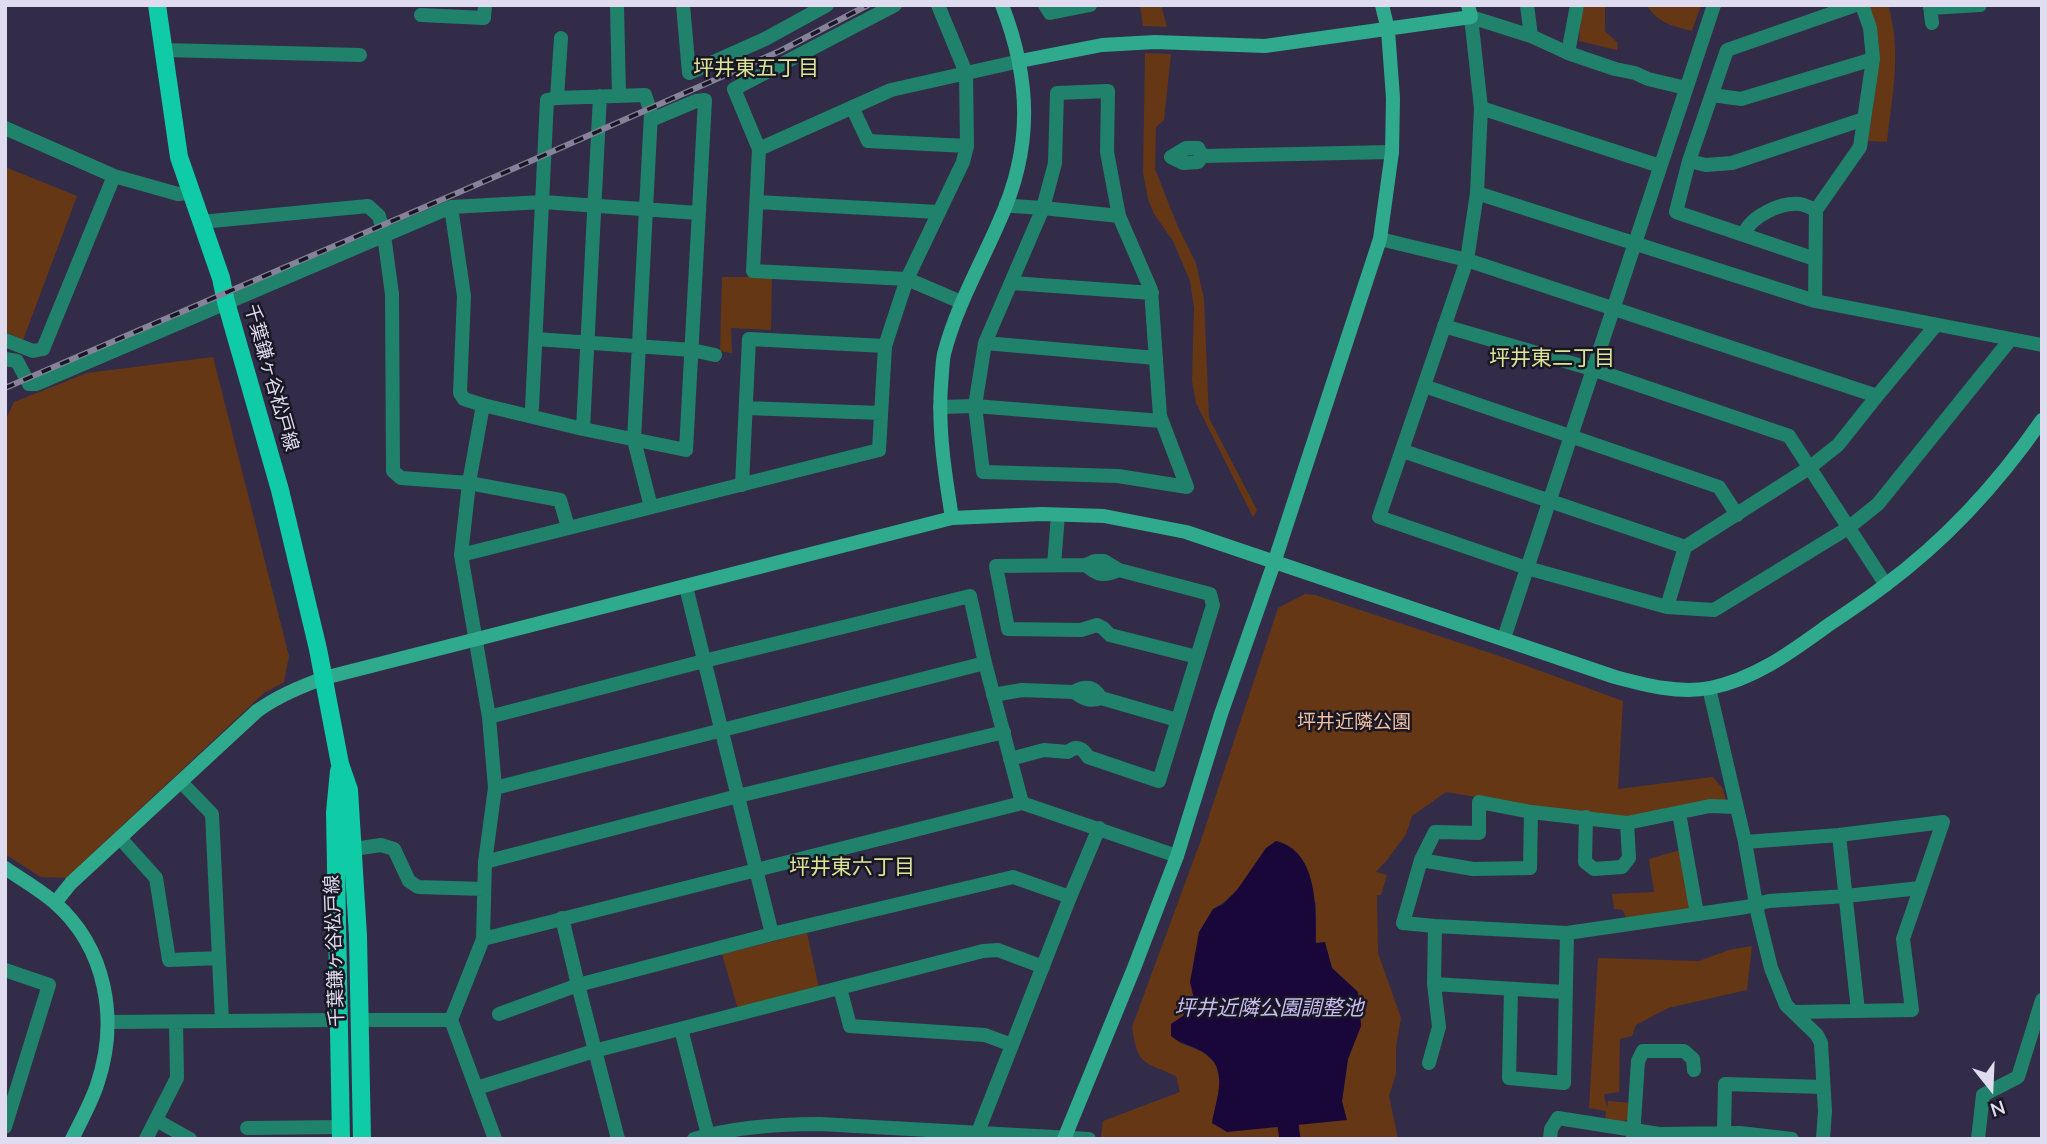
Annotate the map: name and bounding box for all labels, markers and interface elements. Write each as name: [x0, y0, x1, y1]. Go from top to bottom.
district label: 坪井東五丁目: [693, 57, 819, 83]
street label: 千葉鎌ヶ谷松戸線: [238, 302, 302, 454]
district label: 坪井東二丁目: [1489, 347, 1615, 373]
park label: 坪井近隣公園: [1297, 712, 1411, 734]
district label: 坪井東六丁目: [789, 856, 915, 882]
street label: 千葉鎌ヶ谷松戸線: [322, 875, 350, 1027]
water label: 坪井近隣公園調整池: [1175, 997, 1363, 1023]
north arrow: [1956, 1053, 2026, 1123]
text: N: [1987, 1093, 2008, 1123]

